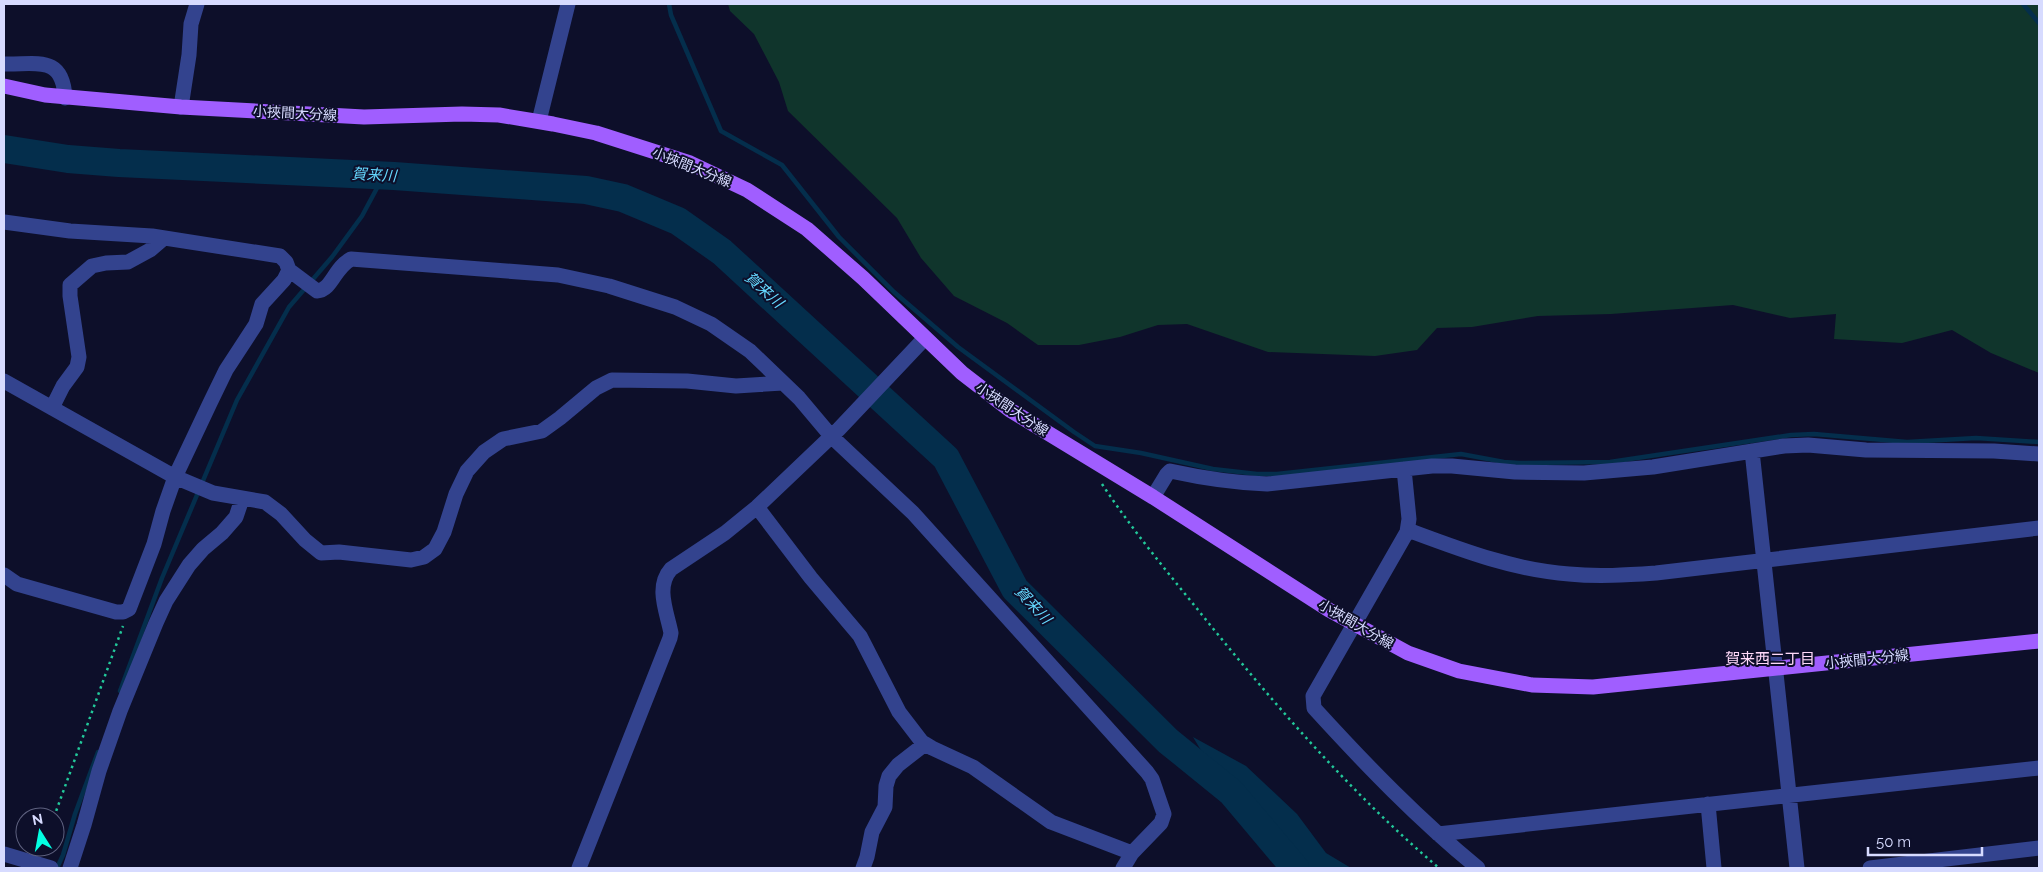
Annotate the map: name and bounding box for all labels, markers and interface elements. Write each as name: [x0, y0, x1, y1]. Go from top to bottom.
street label: 小挾間大分線: [253, 103, 337, 123]
street label: 小挾間大分線: [650, 144, 734, 190]
water label: 賀来川: [351, 165, 399, 185]
water label: 賀来川: [741, 268, 788, 313]
street label: 小挾間大分線: [973, 379, 1051, 439]
water label: 賀来川: [1011, 582, 1056, 629]
street label: 小挾間大分線: [1316, 596, 1396, 652]
street label: 小挾間大分線: [1824, 647, 1910, 671]
district label: 賀来西二丁目: [1725, 650, 1815, 668]
north arrow: [15, 807, 65, 857]
text: N: [31, 810, 44, 828]
scale bar: [1868, 824, 1982, 856]
text: 50 m: [1876, 833, 1911, 851]

